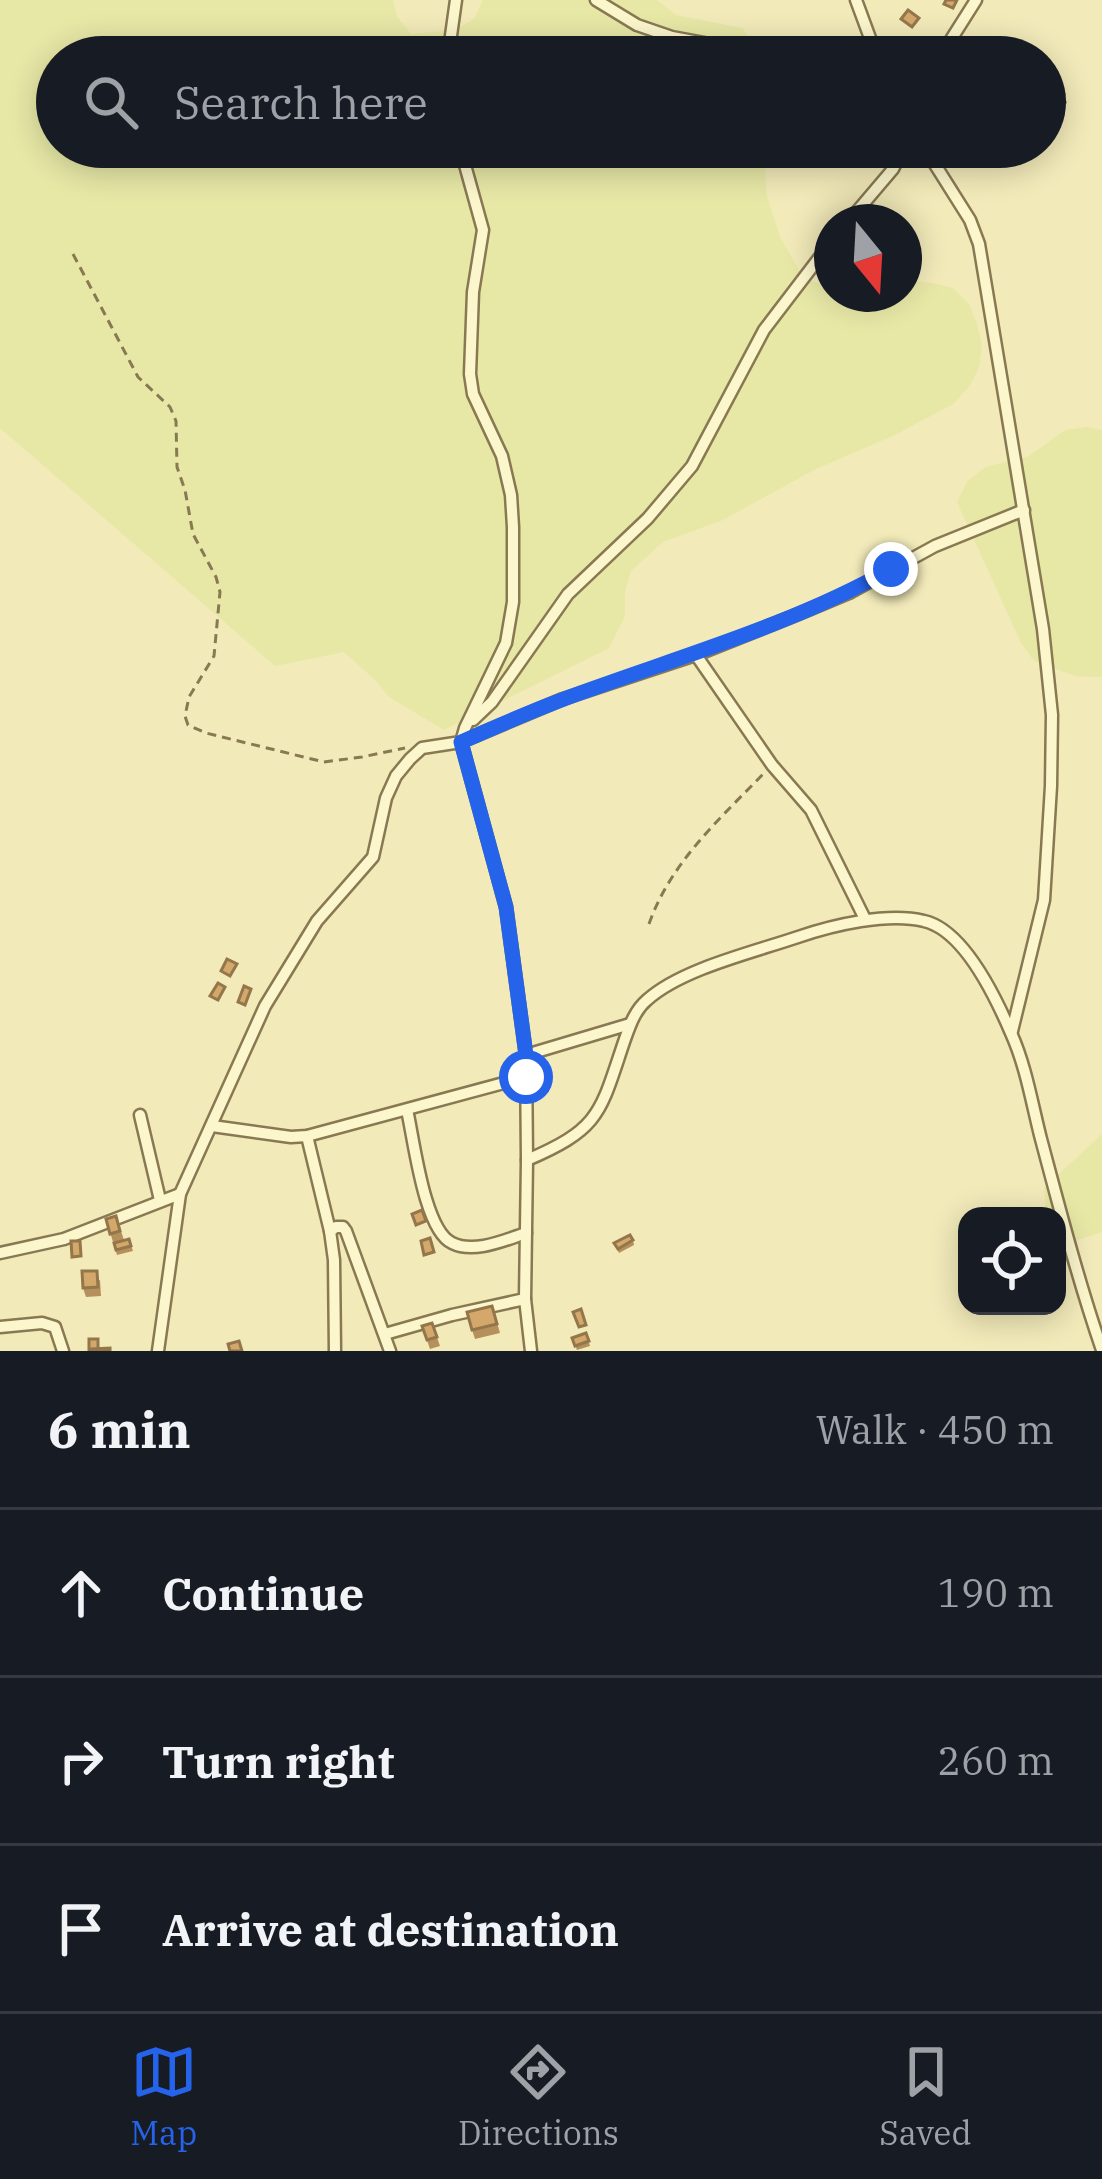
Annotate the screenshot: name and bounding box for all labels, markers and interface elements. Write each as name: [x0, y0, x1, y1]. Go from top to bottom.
search box: [36, 36, 1066, 168]
icon: search: [78, 69, 144, 135]
text: Search here: [174, 73, 428, 131]
north arrow: [814, 204, 922, 312]
route end: [864, 542, 918, 596]
route start: [499, 1050, 553, 1104]
map controls: [958, 1207, 1066, 1315]
button: locate: [958, 1207, 1066, 1315]
text: 6 min: [48, 1396, 191, 1462]
text: Walk · 450 m: [816, 1404, 1054, 1455]
icon: ahead: [48, 1560, 114, 1626]
text: Continue: [162, 1564, 364, 1622]
text: 190 m: [938, 1567, 1054, 1618]
icon: right: [48, 1728, 114, 1794]
text: Turn right: [162, 1732, 394, 1790]
text: 260 m: [938, 1735, 1054, 1786]
icon: arrive: [48, 1896, 114, 1962]
text: Arrive at destination: [162, 1900, 619, 1958]
tab: Map: [130, 2039, 197, 2154]
tab: Directions: [458, 2039, 619, 2154]
tab: Saved: [879, 2039, 972, 2154]

